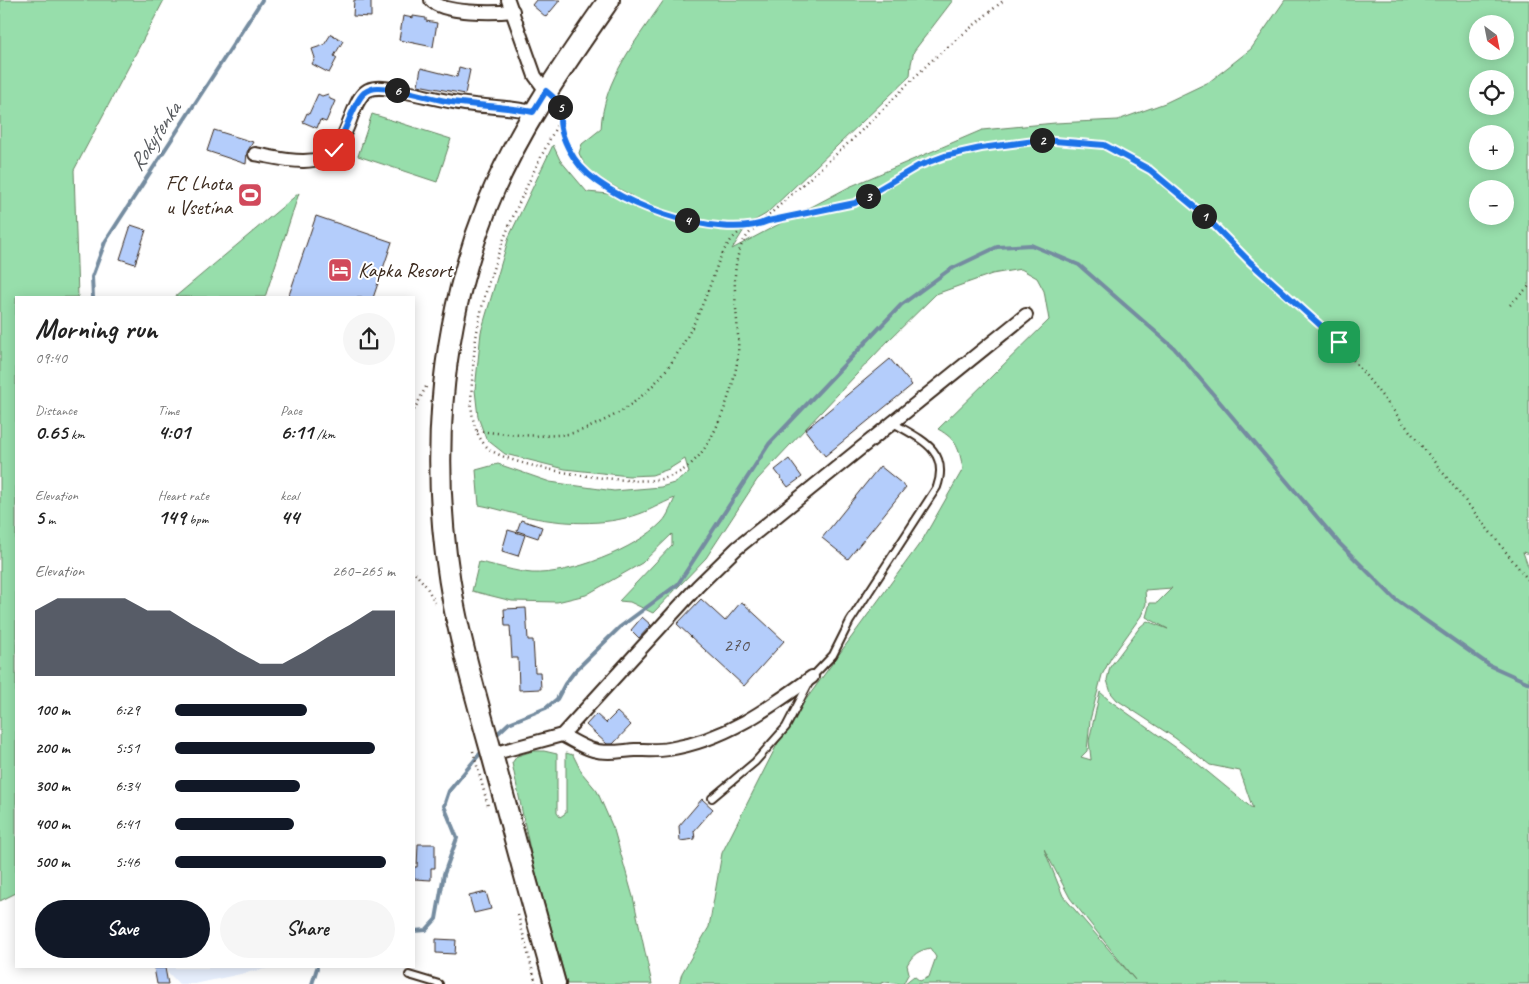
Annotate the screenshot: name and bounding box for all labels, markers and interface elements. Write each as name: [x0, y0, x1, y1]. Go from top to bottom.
north arrow: [1469, 15, 1514, 60]
map controls: [1469, 15, 1514, 225]
button: locate: [1469, 70, 1514, 115]
pin: 6: [384, 78, 410, 102]
text: 6: [394, 82, 401, 99]
water label: Rokytenka: [122, 94, 189, 176]
pin: 5: [548, 94, 572, 120]
text: 5: [557, 99, 564, 116]
button: +: [1469, 125, 1514, 170]
pin: 2: [1030, 128, 1054, 152]
pin: [313, 129, 355, 171]
text: 2: [1039, 132, 1046, 149]
icon: check: [320, 136, 348, 164]
place label: FC Lhota u Vsetína: [166, 170, 234, 220]
button: −: [1469, 180, 1514, 225]
sports icon: FC Lhota u Vsetína: [237, 182, 263, 208]
pin: 3: [856, 184, 880, 208]
text: 3: [865, 188, 872, 205]
pin: 1: [1192, 204, 1216, 228]
pin: 4: [674, 208, 700, 232]
text: 1: [1201, 208, 1208, 225]
text: 4: [684, 212, 691, 229]
hotel icon: Kapka Resort: [327, 257, 353, 283]
place label: Kapka Resort: [358, 257, 454, 283]
text: Morning run: [35, 311, 157, 346]
button: share: [343, 313, 395, 365]
pin: [1318, 321, 1360, 363]
icon: arrive: [1325, 328, 1353, 356]
text: 09:40: [35, 348, 67, 368]
text: Distance: [35, 402, 77, 419]
text: Time: [158, 402, 179, 419]
text: Pace: [280, 402, 302, 419]
text: 0.65: [35, 419, 68, 445]
text: 4:01: [158, 419, 190, 445]
text: 6:11: [280, 419, 313, 445]
text: km: [68, 426, 85, 443]
text: /km: [313, 426, 335, 443]
text: Elevation: [35, 487, 78, 504]
text: Heart rate: [158, 487, 209, 504]
text: kcal: [280, 487, 299, 504]
text: 5: [35, 504, 44, 530]
text: 149: [158, 504, 186, 530]
text: 44: [280, 504, 299, 530]
text: m: [44, 511, 55, 528]
text: bpm: [186, 511, 208, 528]
text: Elevation: [35, 561, 84, 581]
text: 260–265 m: [332, 561, 395, 581]
house number: 270: [723, 633, 750, 657]
text: 100 m: [35, 700, 70, 720]
text: 6:29: [115, 700, 140, 720]
text: 200 m: [35, 738, 70, 758]
text: 5:51: [115, 738, 140, 758]
text: 300 m: [35, 776, 70, 796]
text: 6:34: [115, 776, 140, 796]
text: 400 m: [35, 814, 70, 834]
text: 6:41: [115, 814, 140, 834]
text: 500 m: [35, 852, 69, 872]
text: 5:46: [115, 852, 140, 872]
button: Save: [35, 900, 210, 958]
button: Share: [220, 900, 395, 958]

